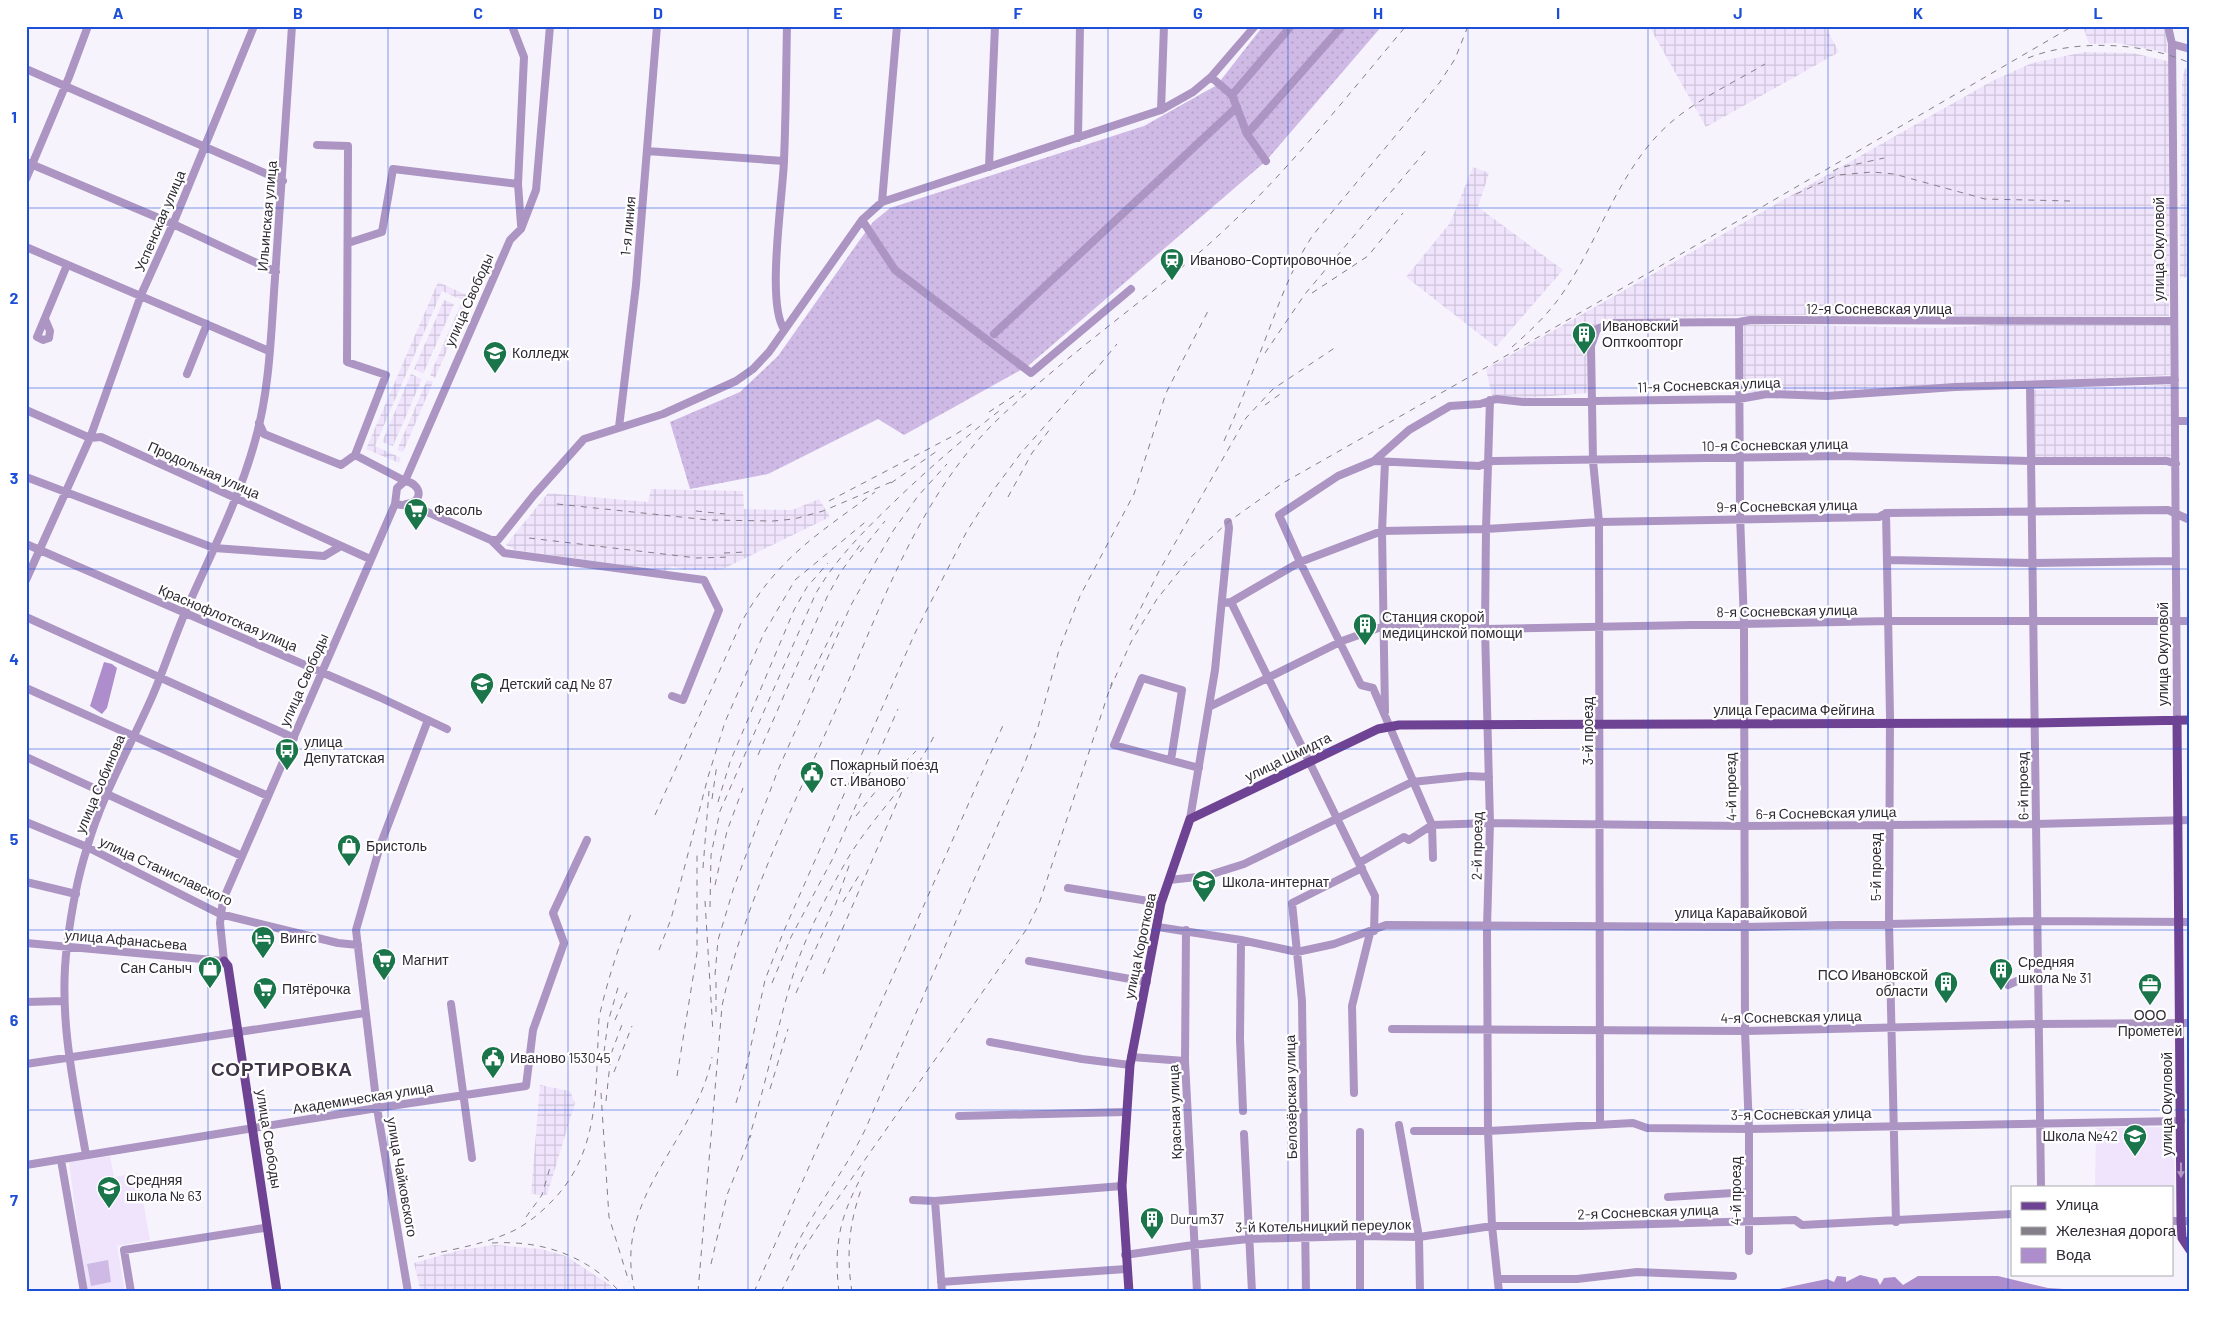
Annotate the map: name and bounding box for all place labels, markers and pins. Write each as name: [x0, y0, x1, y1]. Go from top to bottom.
station icon: Иваново-Сортировочное: [1159, 247, 1185, 281]
place label: Иваново-Сортировочное: [1190, 251, 1352, 268]
place label: Ивановский Опткоопторг: [1602, 317, 1683, 350]
building icon: Ивановский Опткоопторг: [1571, 321, 1597, 355]
school or university icon: Колледж: [482, 340, 508, 374]
place label: Колледж: [512, 344, 570, 361]
supermarket icon: Фасоль: [403, 497, 429, 531]
place label: Фасоль: [434, 501, 483, 518]
place label: Станция скорой медицинской помощи: [1382, 608, 1522, 641]
building icon: Станция скорой медицинской помощи: [1352, 612, 1378, 646]
school or university icon: Детский сад № 87: [469, 671, 495, 705]
place label: Детский сад № 87: [500, 675, 612, 692]
place label: улица Депутатская: [304, 733, 385, 766]
bus stop icon: улица Депутатская: [274, 737, 300, 771]
place label: Пожарный поезд ст. Иваново: [830, 756, 938, 789]
public building icon: Пожарный поезд ст. Иваново: [799, 760, 825, 794]
shop icon: Бристоль: [336, 833, 362, 867]
place label: Бристоль: [366, 837, 427, 854]
school or university icon: Школа-интернат: [1191, 869, 1217, 903]
place label: Школа-интернат: [1222, 873, 1330, 890]
hotel icon: Вингс: [250, 925, 276, 959]
place label: Вингс: [280, 929, 317, 946]
supermarket icon: Магнит: [371, 947, 397, 981]
place label: Магнит: [402, 951, 449, 968]
place label: Средняя школа № 31: [2018, 953, 2092, 986]
shop icon: Сан Саныч: [197, 955, 223, 989]
building icon: Средняя школа № 31: [1988, 957, 2014, 991]
place label: Сан Саныч: [120, 959, 192, 976]
place label: ПСО Ивановской области: [1818, 966, 1928, 999]
building icon: ПСО Ивановской области: [1933, 970, 1959, 1004]
office icon: ООО Прометей: [2137, 972, 2163, 1006]
supermarket icon: Пятёрочка: [252, 976, 278, 1010]
place label: Пятёрочка: [282, 980, 351, 997]
place label: ООО Прометей: [2118, 1006, 2182, 1039]
public building icon: Иваново 153045: [480, 1045, 506, 1079]
place label: Иваново 153045: [510, 1049, 611, 1066]
school or university icon: Школа №42: [2122, 1123, 2148, 1157]
place label: Школа №42: [2042, 1127, 2118, 1144]
place label: Средняя школа № 63: [126, 1171, 202, 1204]
school or university icon: Средняя школа № 63: [96, 1175, 122, 1209]
building icon: Durum37: [1139, 1206, 1165, 1240]
place label: Durum37: [1170, 1210, 1224, 1227]

